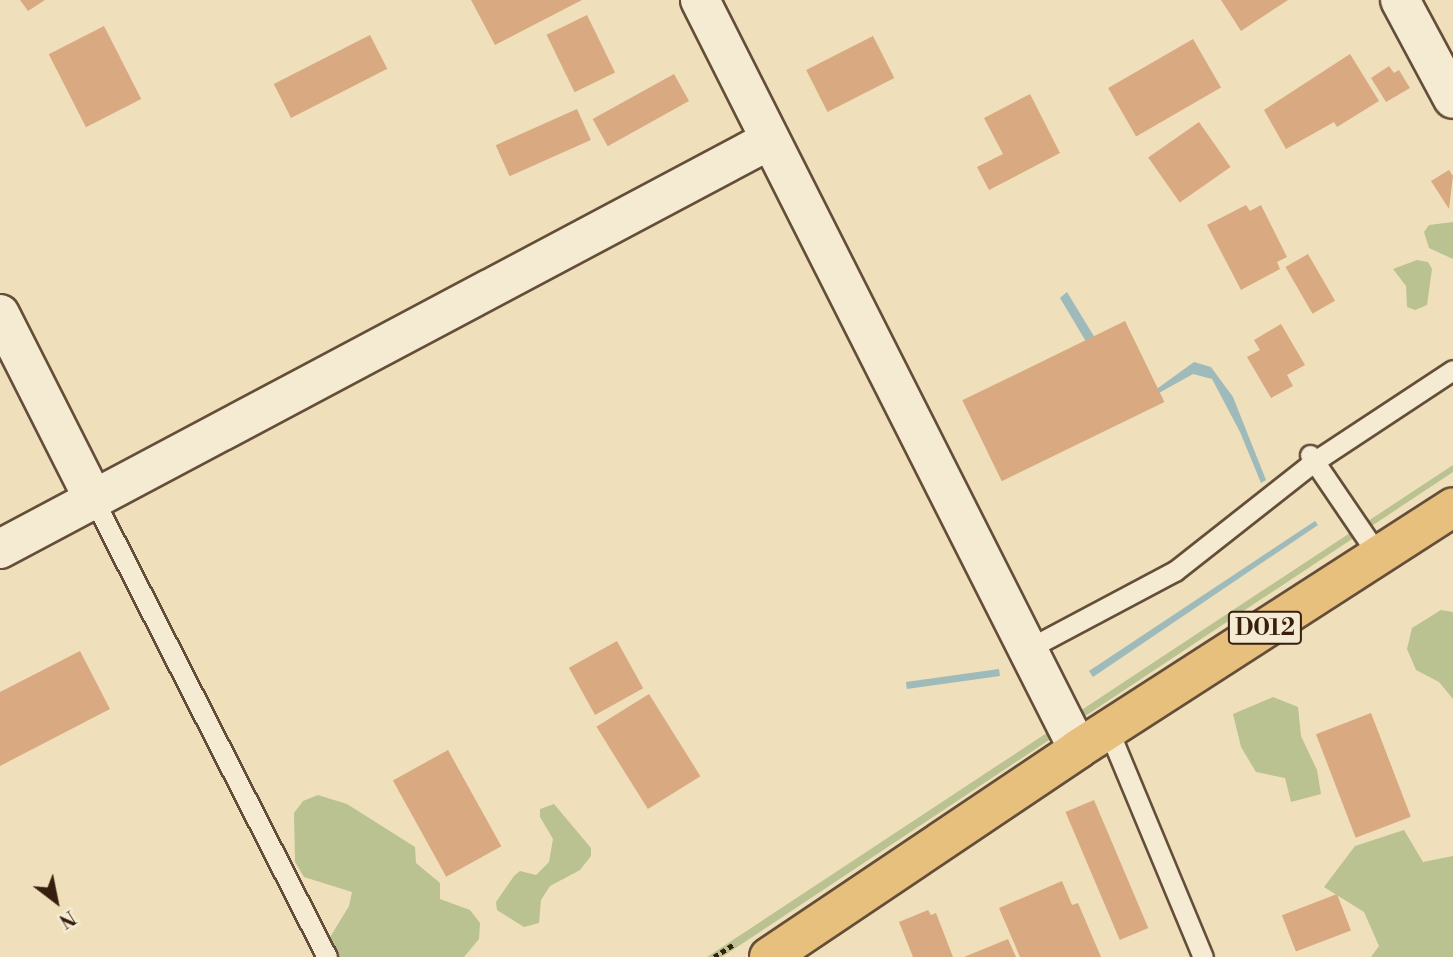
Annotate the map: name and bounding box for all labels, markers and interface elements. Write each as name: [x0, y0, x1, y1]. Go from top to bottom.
road number: D012: [1226, 608, 1304, 648]
north arrow: [21, 866, 91, 936]
text: N: [54, 905, 80, 933]

